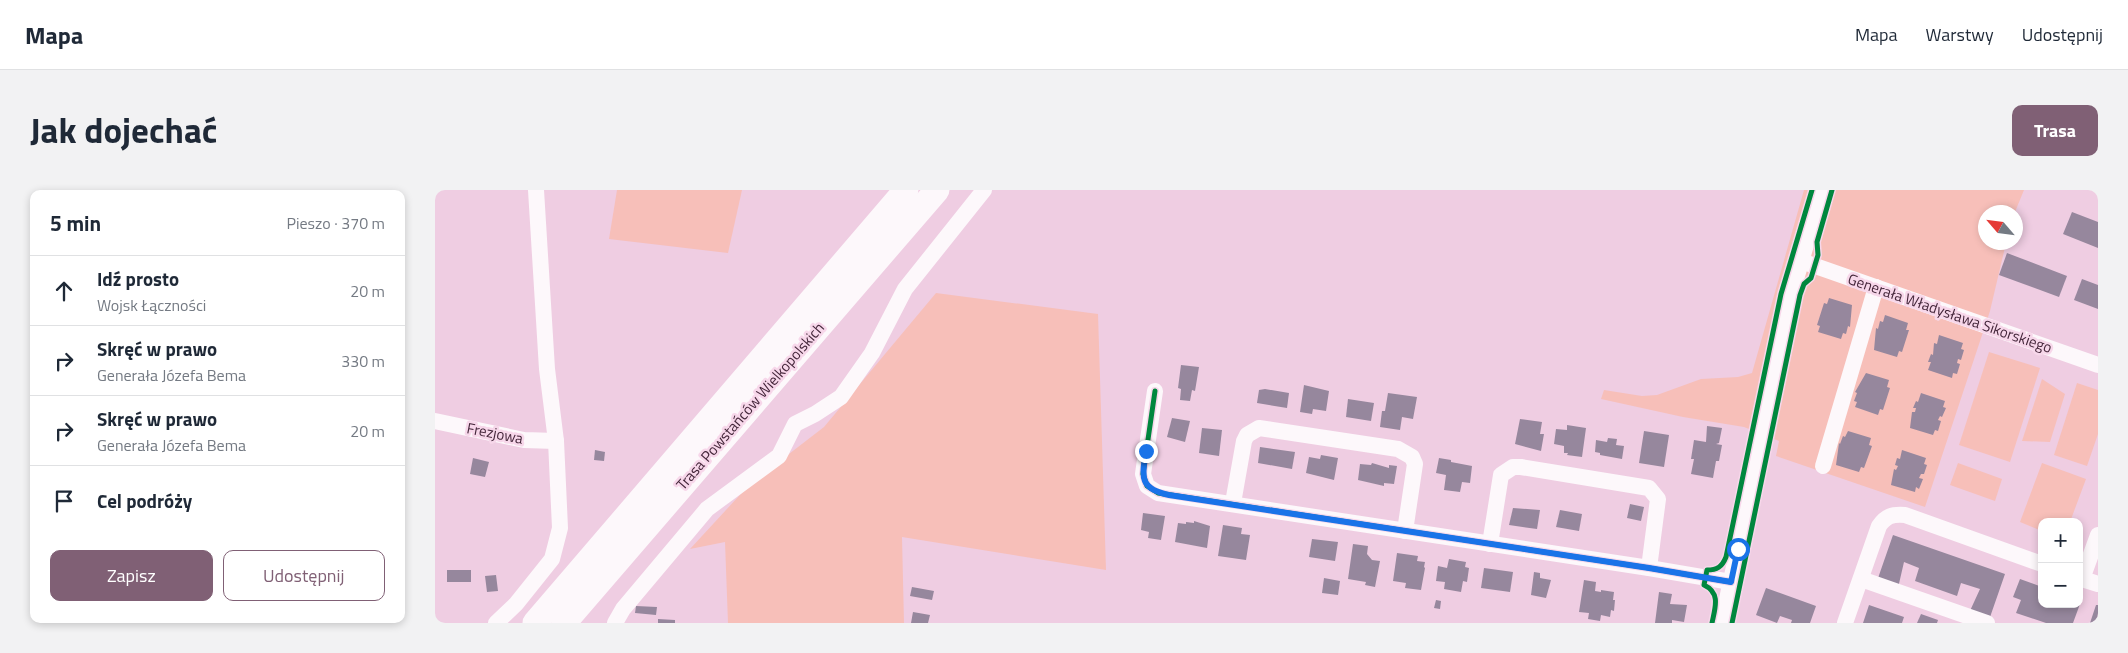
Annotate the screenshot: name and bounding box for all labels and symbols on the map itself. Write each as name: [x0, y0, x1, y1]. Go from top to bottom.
north arrow: [1978, 205, 2023, 250]
street label: Generała Władysława Sikorskiego: [1845, 267, 2055, 359]
street label: Trasa Powstańców Wielkopolskich: [671, 317, 829, 495]
street label: Frezjowa: [465, 416, 526, 450]
route end: [1135, 440, 1158, 463]
route start: [1727, 538, 1750, 561]

